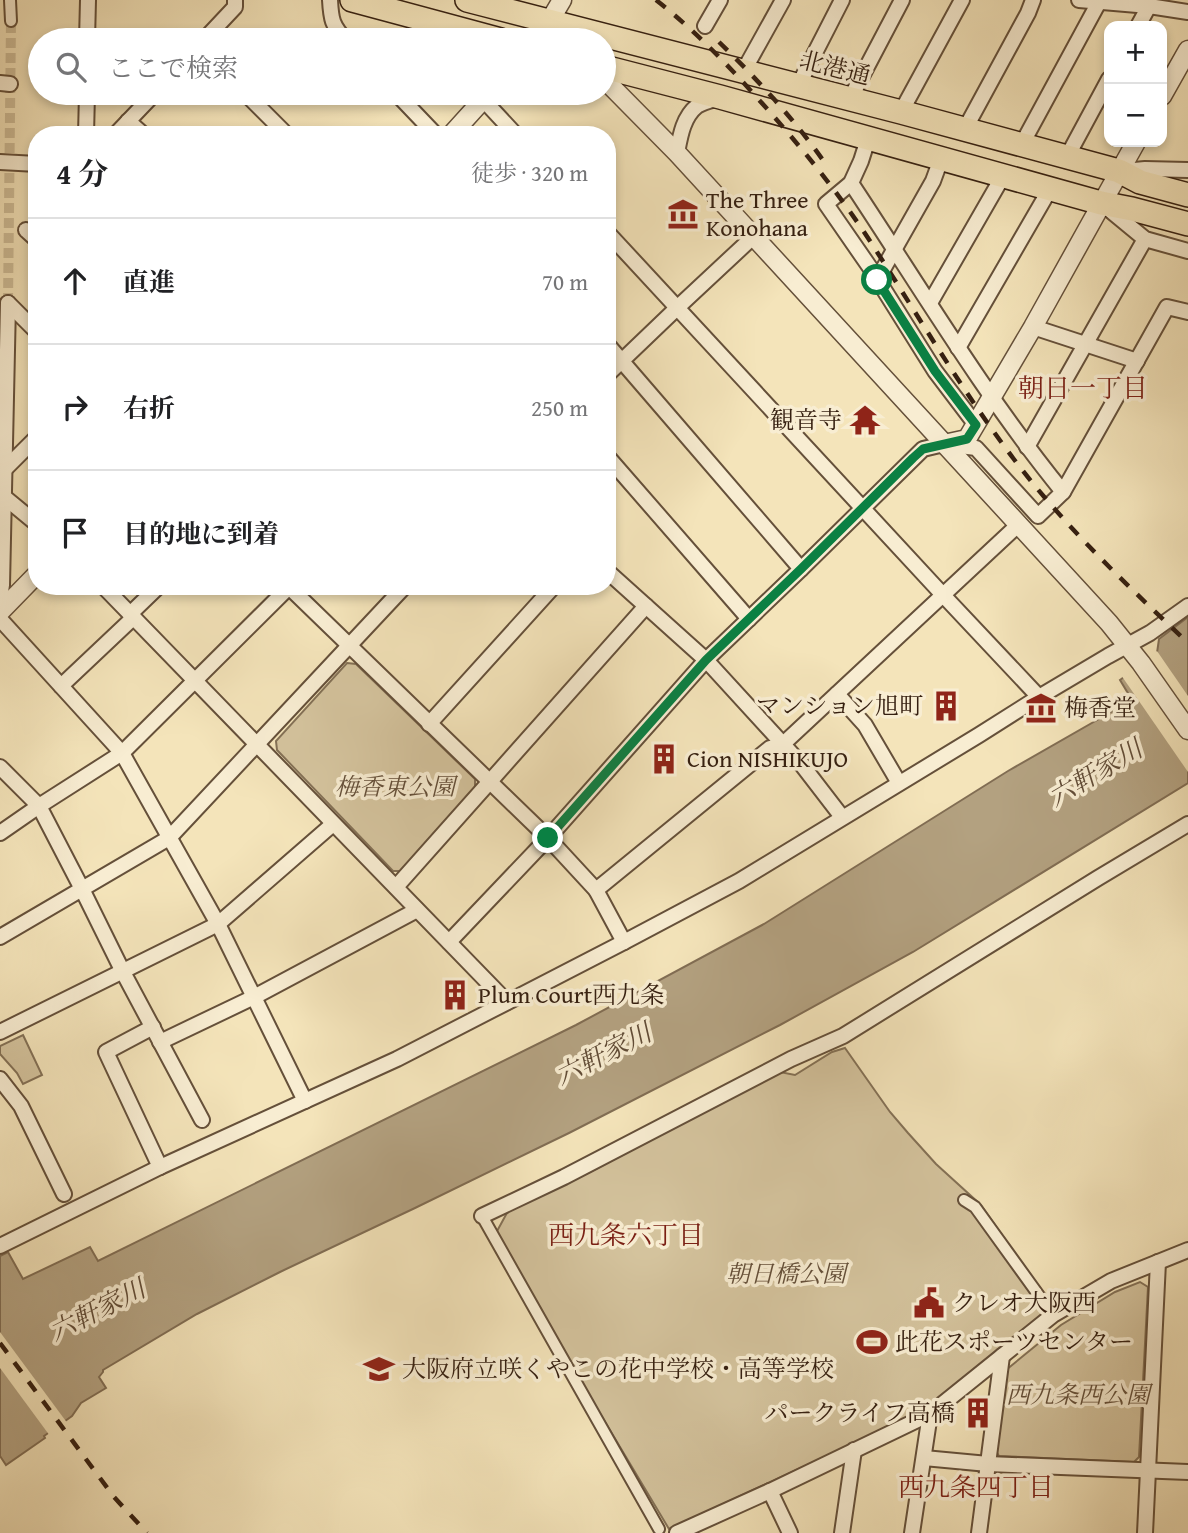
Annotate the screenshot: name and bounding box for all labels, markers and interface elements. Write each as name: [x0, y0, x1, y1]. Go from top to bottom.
map controls: [1104, 21, 1167, 147]
button: +: [1104, 21, 1167, 84]
search box: [28, 28, 616, 105]
street label: 北港通: [796, 42, 874, 93]
icon: search: [52, 48, 90, 86]
text: ここで検索: [108, 48, 238, 87]
button: −: [1104, 84, 1167, 147]
text: 4 分: [56, 151, 108, 195]
text: 徒歩 · 320 m: [471, 156, 588, 189]
place label: The Three Konohana: [706, 182, 808, 245]
museum icon: The Three Konohana: [666, 197, 700, 231]
icon: ahead: [56, 262, 94, 300]
text: 直進: [123, 262, 175, 301]
route start: [861, 264, 892, 295]
text: 70 m: [542, 265, 588, 298]
district label: 朝日一丁目: [1018, 368, 1148, 407]
icon: right: [56, 388, 94, 426]
text: 右折: [123, 388, 175, 427]
text: 250 m: [531, 391, 588, 424]
place label: 観音寺: [770, 402, 842, 437]
temple icon: 観音寺: [848, 403, 882, 437]
icon: arrive: [56, 514, 94, 552]
text: 目的地に到着: [123, 514, 279, 553]
place label: マンション旭町: [756, 688, 923, 723]
building icon: マンション旭町: [929, 689, 963, 723]
place label: 梅香堂: [1064, 690, 1136, 725]
museum icon: 梅香堂: [1024, 691, 1058, 725]
water label: 六軒家川: [1040, 728, 1152, 816]
place label: Cion NISHIKUJO: [687, 741, 848, 776]
building icon: Cion NISHIKUJO: [647, 742, 681, 776]
park label: 梅香東公園: [335, 769, 459, 804]
route end: [532, 822, 563, 853]
place label: Plum Court西九条: [478, 977, 664, 1012]
building icon: Plum Court西九条: [438, 978, 472, 1012]
water label: 六軒家川: [548, 1011, 661, 1095]
district label: 西九条六丁目: [548, 1215, 704, 1254]
park label: 朝日橋公園: [726, 1256, 850, 1291]
water label: 六軒家川: [42, 1267, 155, 1351]
place label: クレオ大阪西: [952, 1285, 1096, 1320]
public building icon: クレオ大阪西: [912, 1286, 946, 1320]
place label: 此花スポーツセンター: [895, 1324, 1133, 1359]
sports icon: 此花スポーツセンター: [855, 1325, 889, 1359]
place label: 大阪府立咲くやこの花中学校・高等学校: [402, 1351, 834, 1386]
school or university icon: 大阪府立咲くやこの花中学校・高等学校: [362, 1352, 396, 1386]
park label: 西九条西公園: [1006, 1377, 1154, 1412]
place label: パークライフ高橋: [764, 1395, 955, 1430]
building icon: パークライフ高橋: [961, 1396, 995, 1430]
district label: 西九条四丁目: [898, 1467, 1054, 1506]

